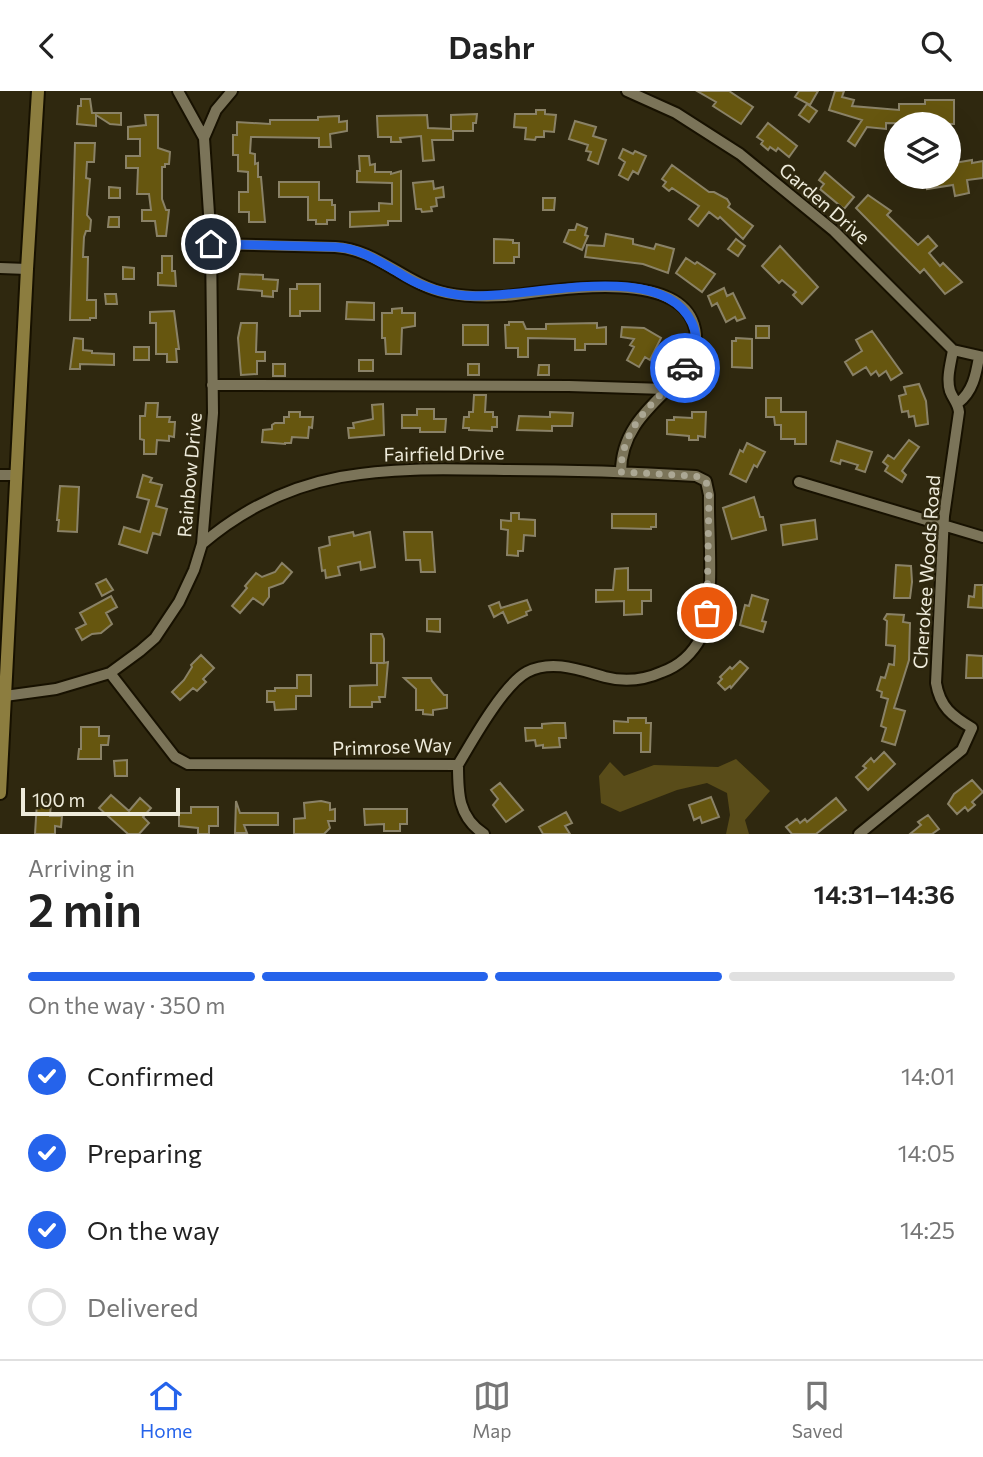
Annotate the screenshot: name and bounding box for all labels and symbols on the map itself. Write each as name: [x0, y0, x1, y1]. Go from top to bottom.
street label: Garden Drive: [775, 157, 875, 249]
pin: [181, 214, 241, 274]
courier: [650, 333, 720, 403]
street label: Rainbow Drive: [172, 412, 206, 538]
street label: Fairfield Drive: [383, 440, 505, 466]
street label: Cherokee Woods Road: [908, 474, 944, 670]
pin: [677, 583, 737, 643]
street label: Primrose Way: [332, 732, 452, 760]
scale bar: [21, 785, 180, 817]

